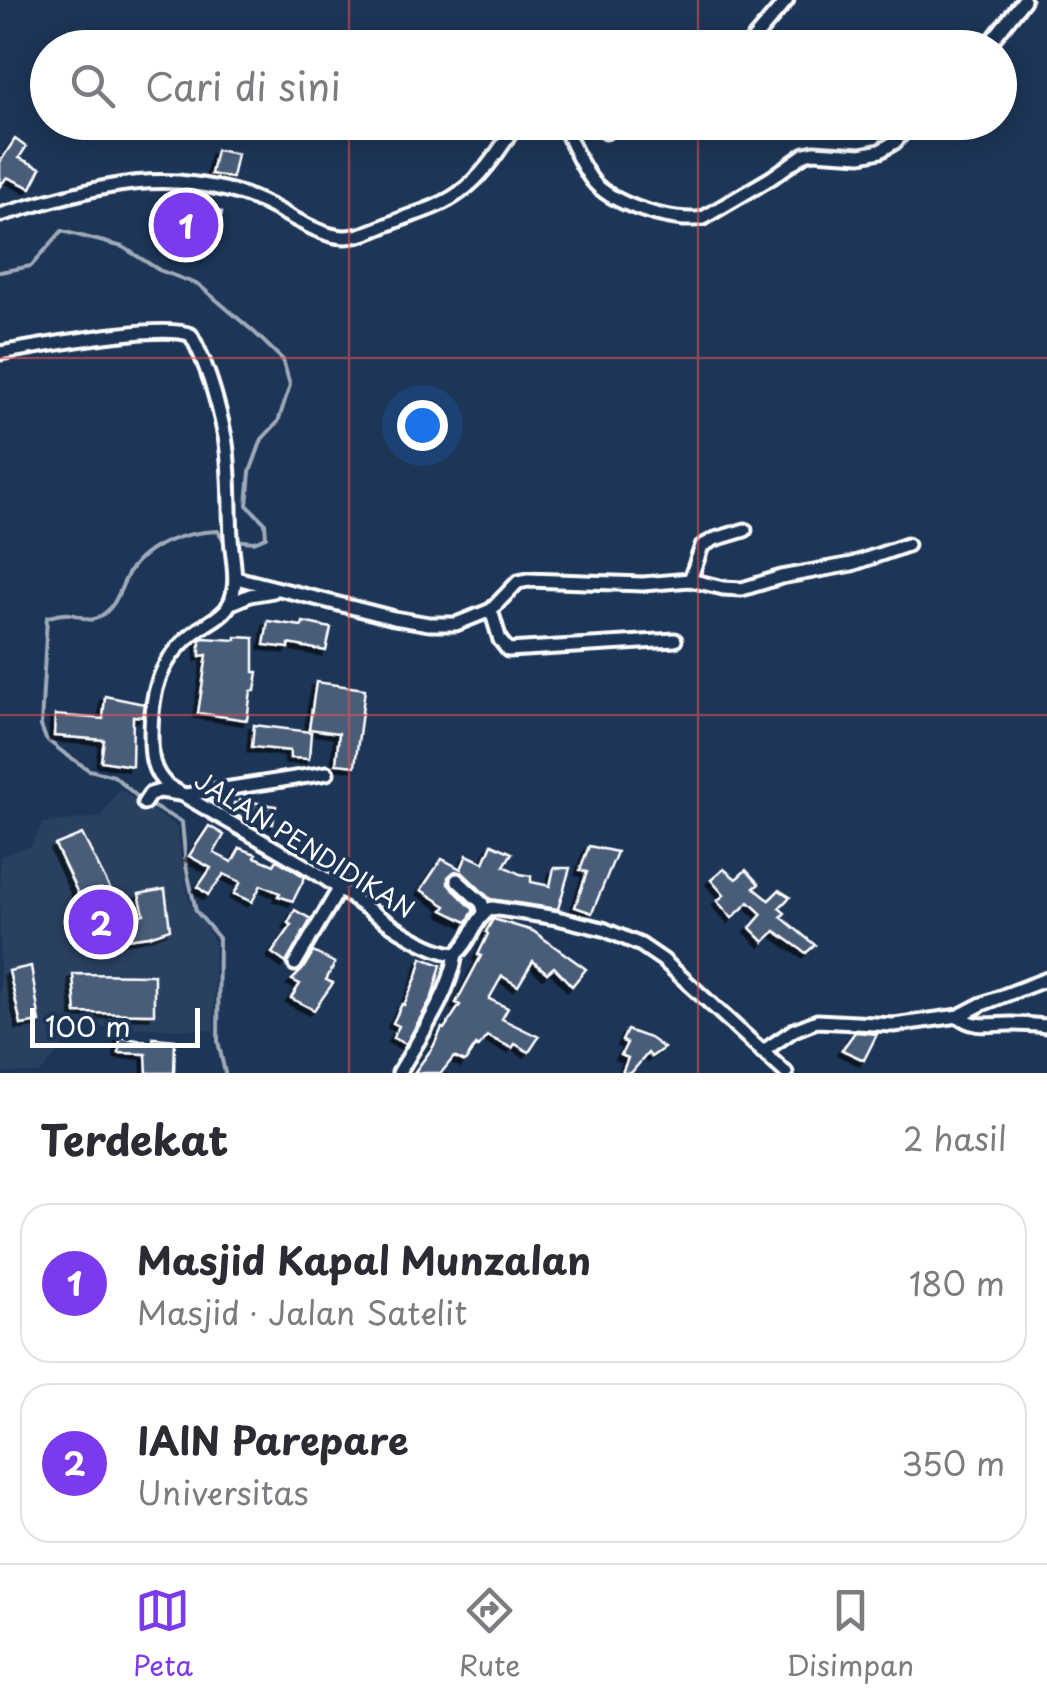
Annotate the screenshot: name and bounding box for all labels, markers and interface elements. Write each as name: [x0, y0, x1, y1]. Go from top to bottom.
search box: [30, 30, 1017, 140]
text: Cari di sini: [145, 57, 341, 114]
icon: search: [65, 58, 120, 113]
pin: 1: [154, 188, 218, 262]
your location: [397, 400, 448, 451]
street label: JALAN PENDIDIKAN: [188, 761, 422, 927]
pin: 2: [68, 884, 134, 960]
scale bar: [30, 1003, 200, 1048]
text: 100 m: [45, 1004, 131, 1047]
text: Terdekat: [40, 1107, 228, 1170]
text: 2 hasil: [903, 1114, 1007, 1162]
text: Masjid Kapal Munzalan: [137, 1231, 591, 1288]
text: 1: [67, 1259, 82, 1307]
text: 180 m: [909, 1259, 1005, 1307]
text: Masjid · Jalan Satelit: [137, 1288, 467, 1336]
text: IAIN Parepare: [137, 1411, 409, 1468]
text: 2: [63, 1439, 86, 1487]
text: 350 m: [901, 1439, 1005, 1487]
text: Universitas: [137, 1468, 308, 1516]
tab: Peta: [133, 1583, 193, 1686]
tab: Rute: [459, 1583, 521, 1686]
tab: Disimpan: [786, 1583, 914, 1686]

